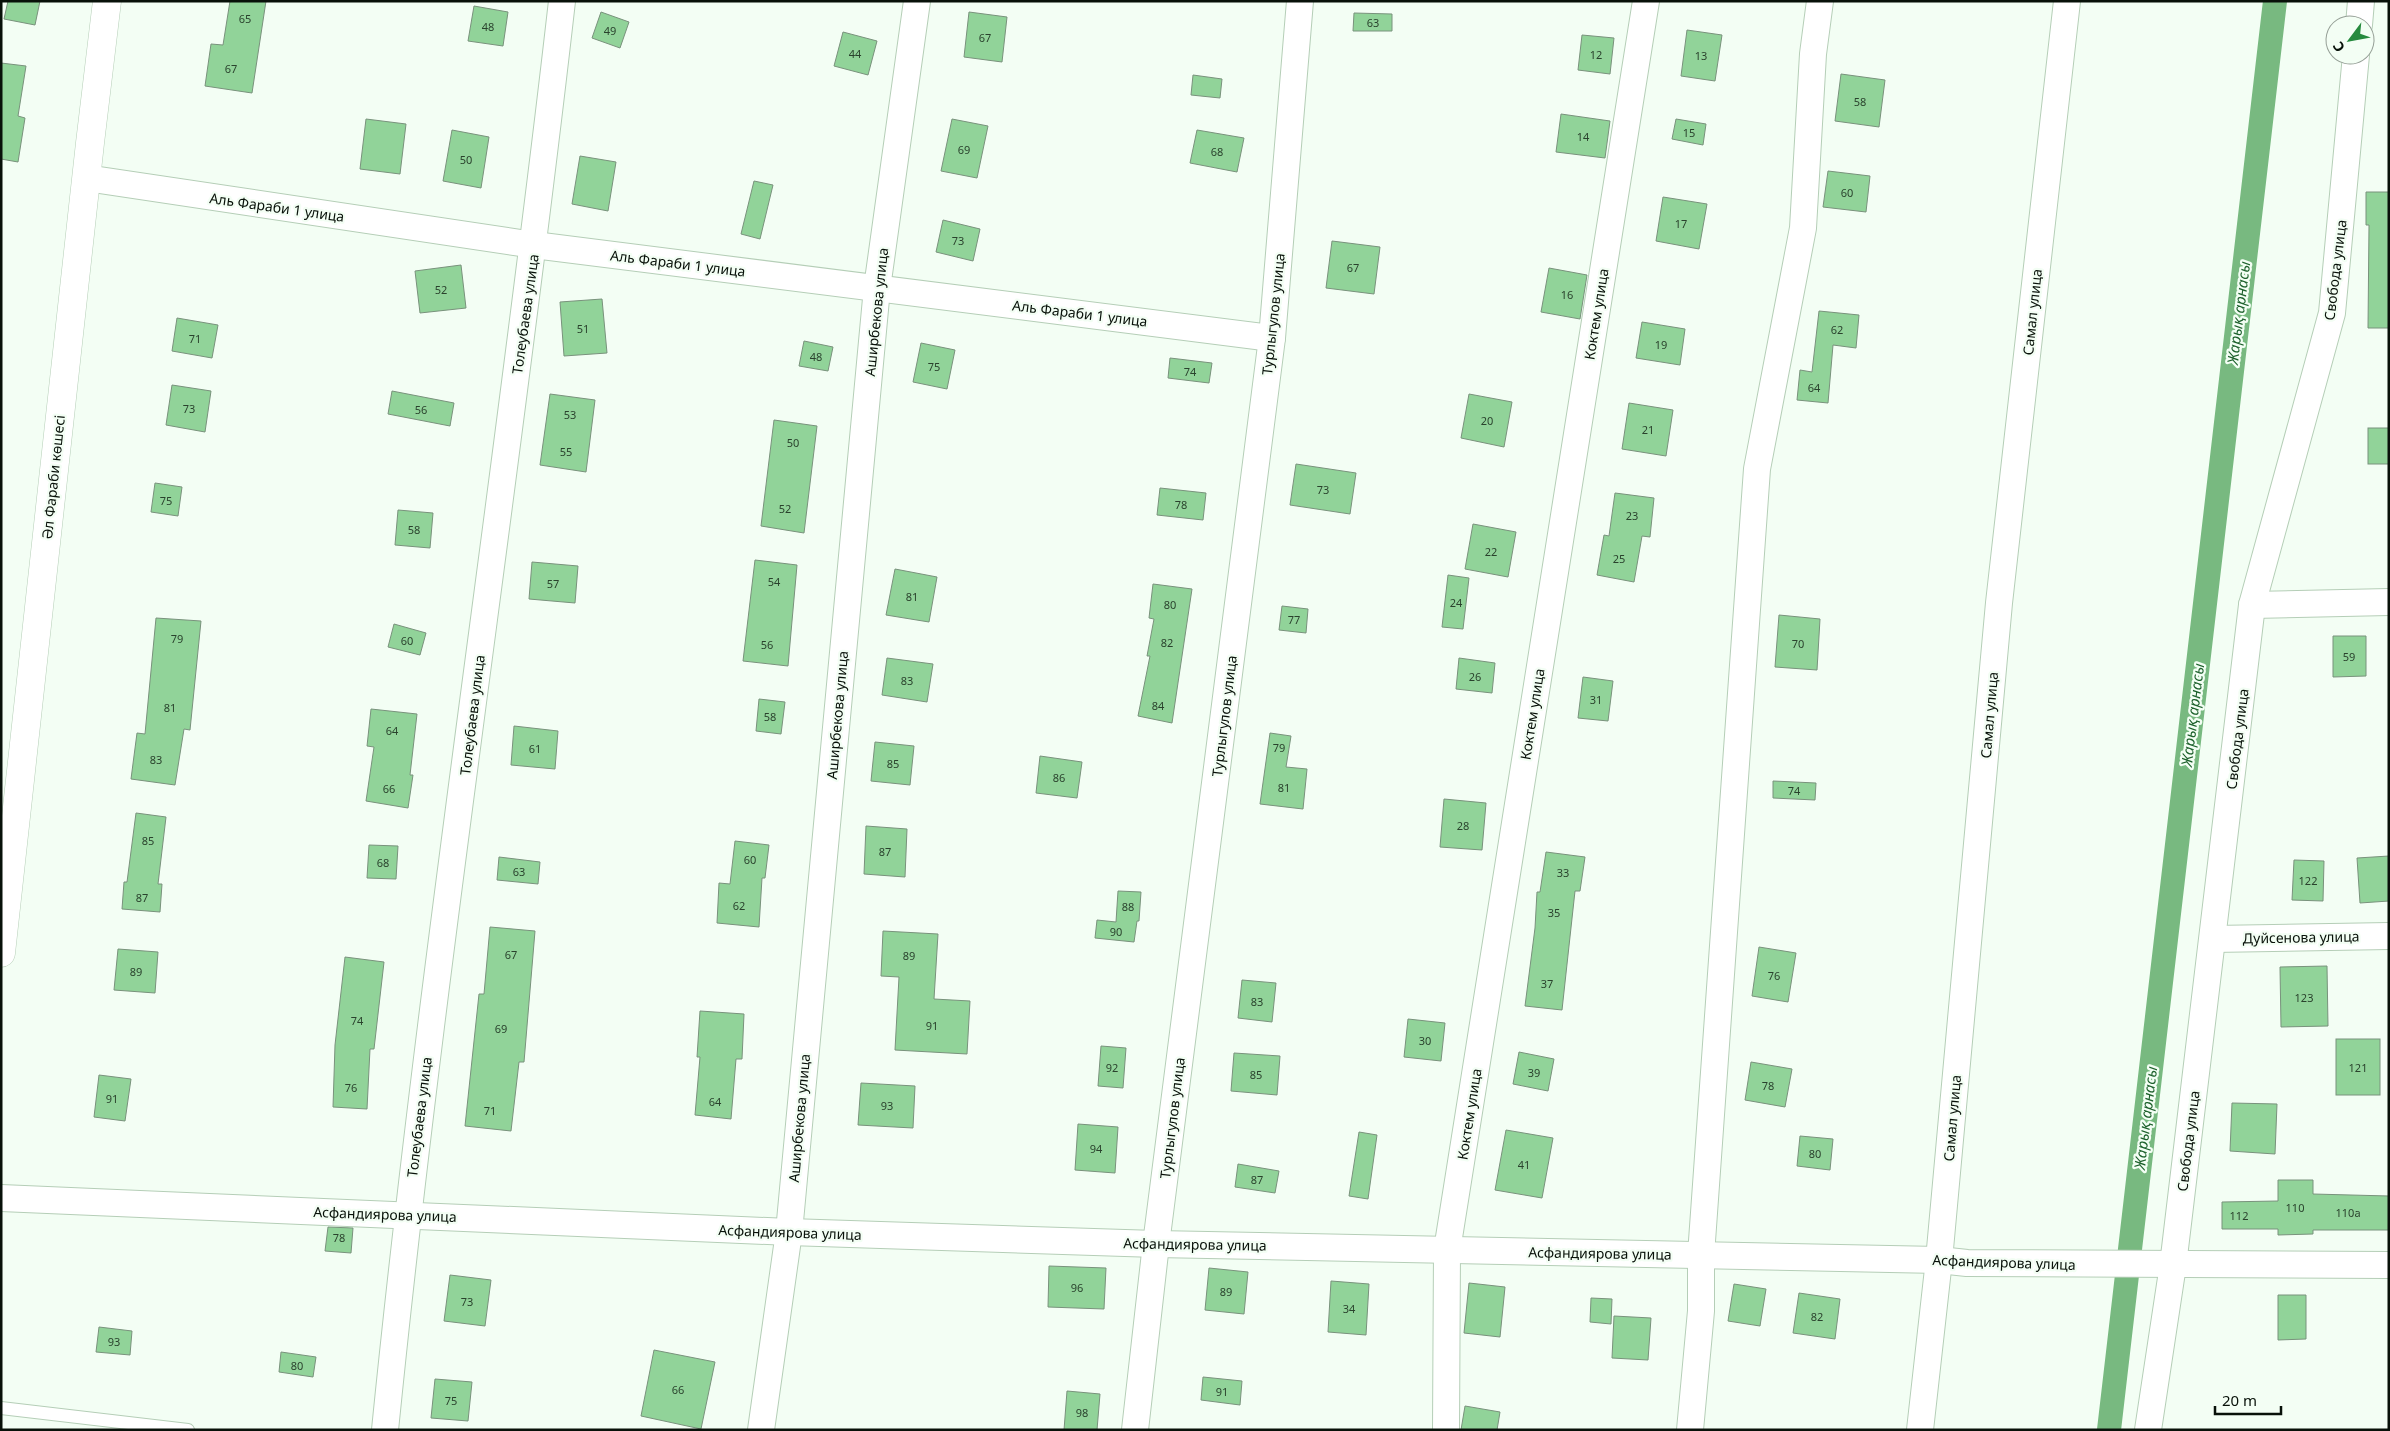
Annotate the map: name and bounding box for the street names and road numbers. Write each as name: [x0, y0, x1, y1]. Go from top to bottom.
street label: Аль Фараби 1 улица: [208, 188, 346, 226]
street label: Свобода улица: [2319, 219, 2351, 321]
street label: Аль Фараби 1 улица: [609, 245, 747, 281]
street label: Аширбекова улица: [860, 247, 892, 377]
street label: Турлыгулов улица: [1257, 252, 1289, 376]
street label: Толеубаева улица: [507, 253, 543, 375]
street label: Коктем улица: [1579, 267, 1613, 361]
street label: Самал улица: [2018, 268, 2046, 356]
street label: Аль Фараби 1 улица: [1011, 295, 1149, 331]
street label: Әл Фараби көшесі: [37, 414, 69, 540]
street label: Аширбекова улица: [822, 650, 852, 780]
street label: Толеубаева улица: [455, 654, 489, 776]
street label: Турлыгулов улица: [1207, 654, 1241, 778]
street label: Коктем улица: [1515, 667, 1549, 761]
street label: Самал улица: [1976, 671, 2002, 759]
street label: Свобода улица: [2221, 688, 2253, 790]
street label: Дуйсенова улица: [2242, 926, 2360, 948]
street label: Аширбекова улица: [784, 1053, 814, 1183]
street label: Толеубаева улица: [402, 1056, 436, 1178]
street label: Турлыгулов улица: [1155, 1056, 1189, 1180]
street label: Коктем улица: [1452, 1067, 1486, 1161]
street label: Самал улица: [1939, 1074, 1965, 1162]
street label: Свобода улица: [2172, 1090, 2204, 1192]
street label: Асфандиярова улица: [313, 1202, 457, 1226]
street label: Асфандиярова улица: [718, 1220, 862, 1244]
street label: Асфандиярова улица: [1123, 1233, 1267, 1255]
street label: Асфандиярова улица: [1528, 1242, 1672, 1264]
street label: Асфандиярова улица: [1932, 1250, 2076, 1274]

